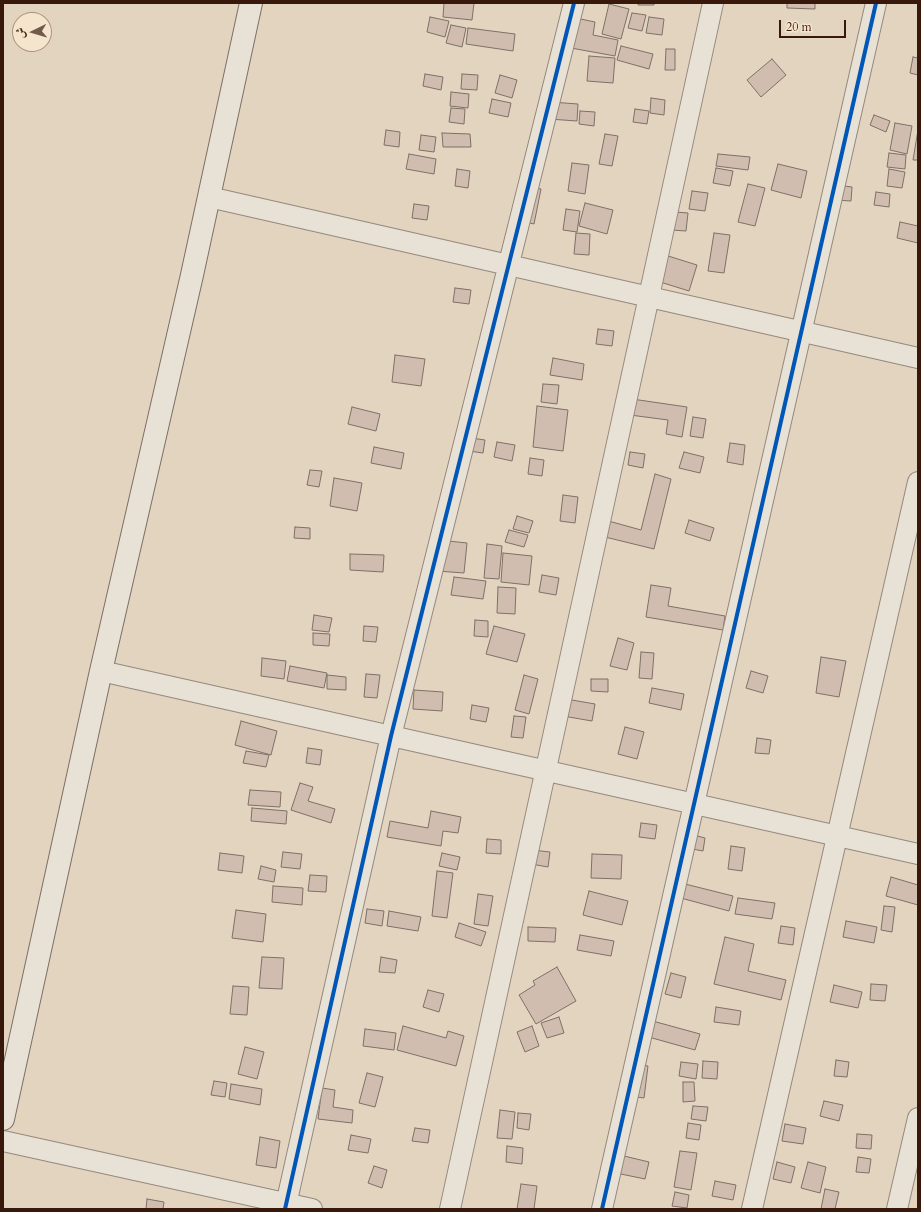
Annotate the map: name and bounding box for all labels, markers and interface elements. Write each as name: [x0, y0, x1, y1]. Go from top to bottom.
north arrow: [12, 12, 52, 52]
scale bar: [781, 12, 848, 38]
text: 20 m: [786, 19, 812, 35]
text: ش: [13, 27, 28, 39]

